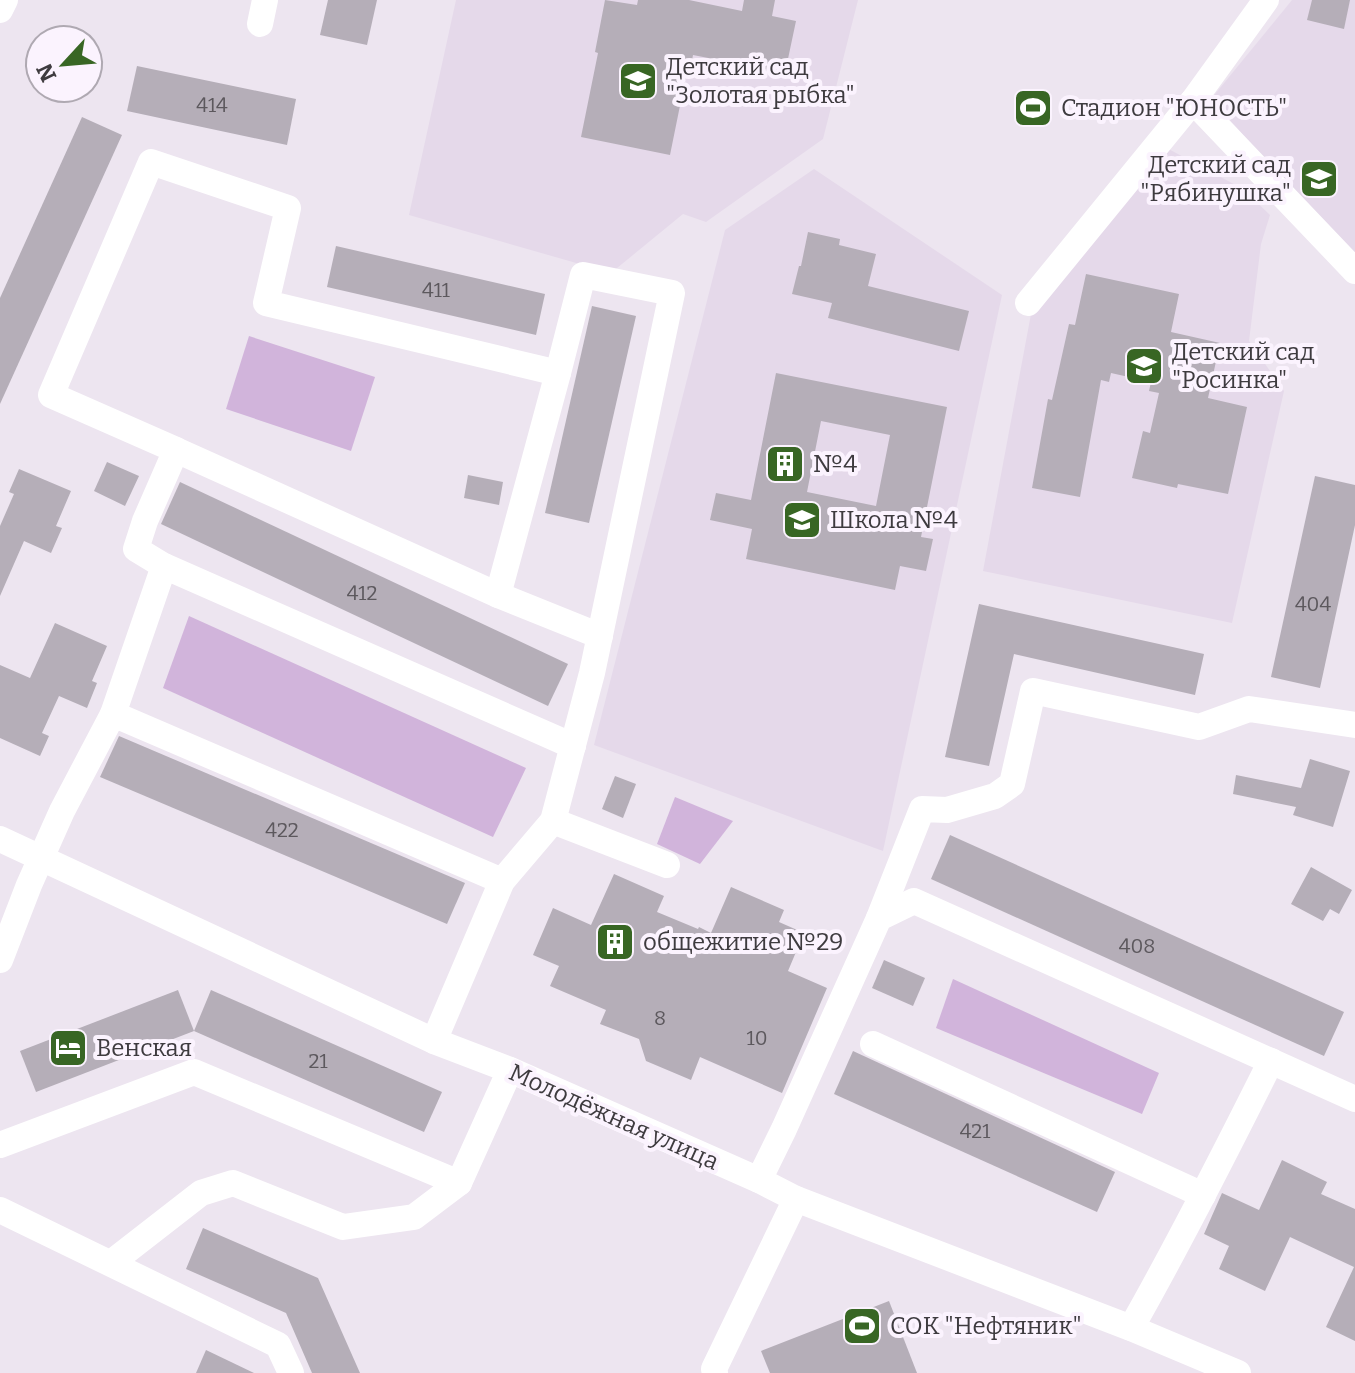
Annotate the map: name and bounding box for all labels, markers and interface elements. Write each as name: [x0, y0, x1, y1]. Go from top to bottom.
north arrow: [24, 24, 104, 104]
place label: Детский сад "Золотая рыбка": [666, 53, 855, 109]
text: N: [31, 59, 62, 86]
school or university icon: Детский сад "Золотая рыбка": [617, 60, 659, 102]
sports icon: Стадион "ЮНОСТЬ": [1012, 87, 1054, 129]
house number: 414: [196, 93, 228, 117]
place label: Стадион "ЮНОСТЬ": [1061, 94, 1287, 122]
place label: Детский сад "Рябинушка": [1140, 151, 1291, 207]
school or university icon: Детский сад "Рябинушка": [1298, 158, 1340, 200]
house number: 411: [422, 278, 450, 302]
place label: Детский сад "Росинка": [1172, 338, 1315, 394]
school or university icon: Детский сад "Росинка": [1123, 345, 1165, 387]
building icon: №4: [764, 443, 806, 485]
place label: №4: [813, 450, 857, 478]
school or university icon: Школа №4: [781, 499, 823, 541]
place label: Школа №4: [830, 506, 958, 534]
house number: 412: [347, 581, 377, 605]
house number: 404: [1295, 592, 1331, 616]
house number: 422: [265, 818, 299, 842]
building icon: общежитие №29: [594, 921, 636, 963]
place label: общежитие №29: [643, 928, 843, 956]
house number: 408: [1119, 934, 1155, 958]
house number: 8: [654, 1006, 666, 1030]
house number: 10: [747, 1026, 767, 1050]
hotel icon: Венская: [47, 1027, 89, 1069]
place label: Венская: [96, 1034, 192, 1062]
house number: 21: [309, 1049, 328, 1073]
street label: Молодёжная улица: [505, 1058, 723, 1176]
house number: 421: [960, 1119, 990, 1143]
sports icon: СОК "Нефтяник": [841, 1305, 883, 1347]
place label: СОК "Нефтяник": [890, 1312, 1082, 1340]

